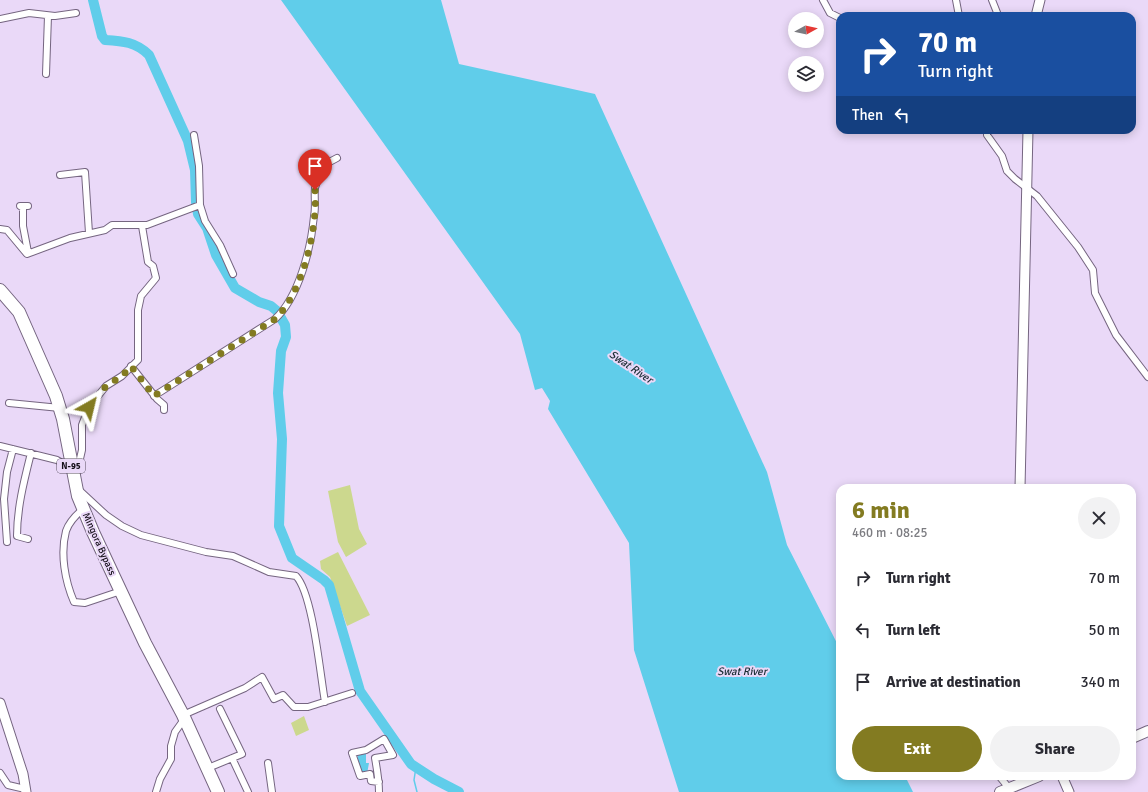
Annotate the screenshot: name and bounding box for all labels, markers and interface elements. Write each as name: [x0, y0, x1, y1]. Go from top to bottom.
north arrow: [788, 12, 824, 48]
map controls: [788, 12, 824, 92]
text: 70 m: [918, 26, 977, 60]
icon: right: [852, 28, 904, 80]
button: layers: [788, 56, 824, 92]
text: Turn right: [918, 60, 993, 82]
icon: left: [891, 104, 913, 126]
text: Then: [852, 106, 883, 124]
pin: [298, 149, 332, 190]
icon: arrive: [304, 155, 326, 177]
water label: Swat River: [607, 348, 657, 387]
position arrow: [68, 386, 110, 428]
road number: N-95: [57, 459, 85, 473]
text: 6 min: [852, 495, 910, 525]
button: close: [1078, 497, 1120, 539]
street label: Mingora Bypass: [80, 511, 118, 578]
text: 460 m · 08:25: [852, 525, 928, 541]
icon: right: [852, 567, 874, 589]
text: Turn right: [886, 569, 951, 587]
text: 70 m: [1089, 569, 1120, 587]
icon: left: [852, 619, 874, 641]
text: Turn left: [886, 621, 940, 639]
text: 50 m: [1089, 621, 1120, 639]
water label: Swat River: [717, 665, 769, 678]
icon: arrive: [852, 671, 874, 693]
text: Arrive at destination: [886, 673, 1021, 691]
text: 340 m: [1080, 673, 1120, 691]
button: Exit: [852, 726, 982, 772]
button: Share: [990, 726, 1120, 772]

